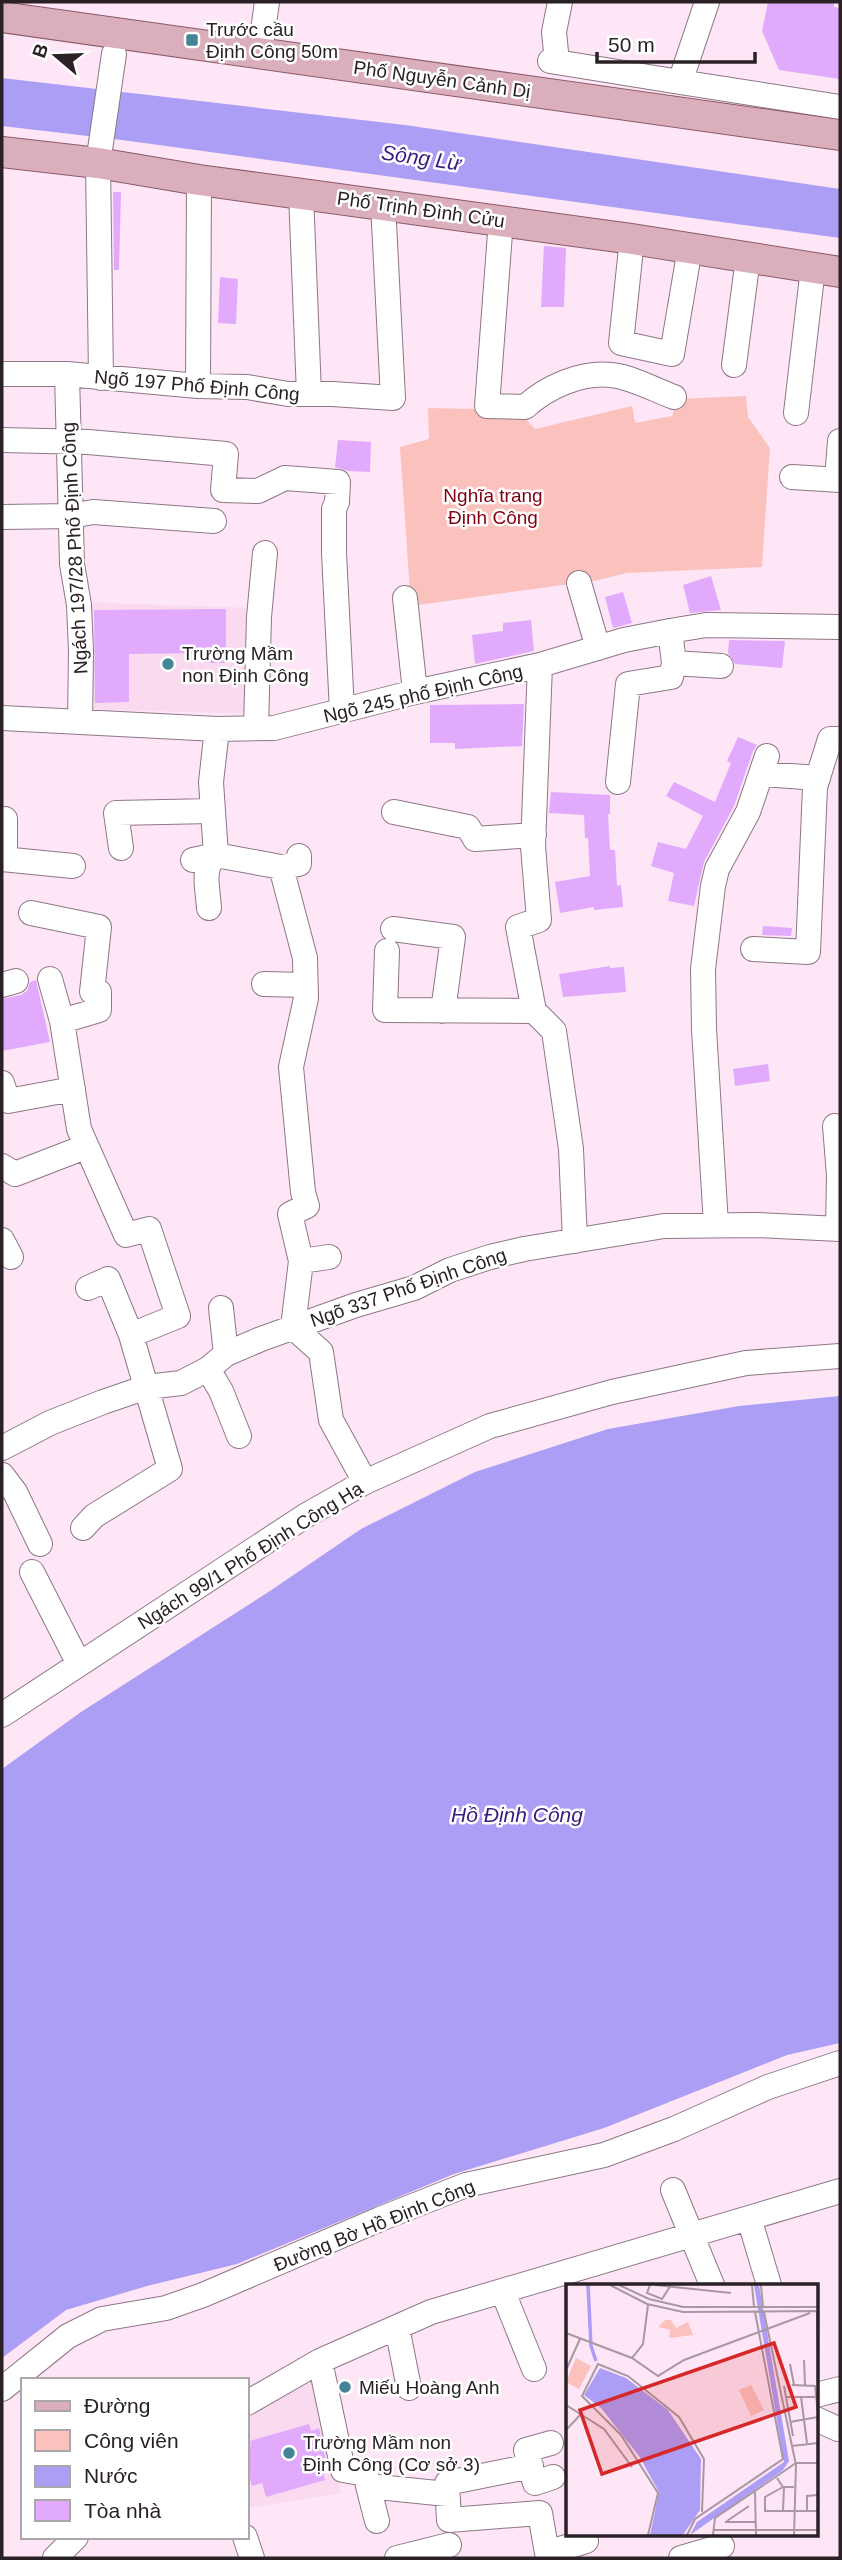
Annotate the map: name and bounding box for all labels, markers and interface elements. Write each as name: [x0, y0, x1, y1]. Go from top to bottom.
place label: Trước cầu Định Công 50m: [206, 19, 338, 62]
north arrow: [21, 21, 91, 91]
scale bar: [597, 21, 754, 65]
marker: Trước cầu Định Công 50m: [184, 32, 200, 48]
text: 50 m: [608, 33, 655, 56]
text: B: [28, 41, 53, 61]
street label: Phố Nguyễn Cảnh Dị: [352, 57, 532, 102]
water label: Sông Lừ: [380, 141, 464, 175]
street label: Phố Trịnh Đình Cửu: [336, 187, 506, 232]
street label: Ngõ 197 Phố Định Công: [93, 366, 300, 405]
street label: Ngách 197/28 Phố Định Công: [57, 421, 92, 675]
park label: Nghĩa trang Định Công: [443, 485, 543, 528]
place label: Trường Mầm non Định Công: [182, 643, 309, 686]
marker: Trường Mầm non Định Công: [160, 656, 176, 672]
street label: Ngõ 245 phố Định Công: [321, 660, 525, 727]
street label: Ngõ 337 Phố Định Công: [307, 1244, 509, 1331]
street label: Ngách 99/1 Phố Định Công Hạ: [134, 1477, 367, 1633]
water label: Hồ Định Công: [451, 1803, 583, 1826]
street label: Đường Bờ Hồ Định Công: [271, 2175, 478, 2275]
inset map: [566, 2284, 818, 2536]
place label: Miếu Hoàng Anh: [359, 2377, 500, 2398]
legend: [21, 2378, 248, 2539]
marker: Miếu Hoàng Anh: [337, 2379, 353, 2395]
text: Đường: [84, 2394, 150, 2417]
text: Công viên: [84, 2429, 179, 2452]
place label: Trường Mầm non Định Công (Cơ sở 3): [303, 2432, 480, 2475]
marker: Trường Mầm non Định Công (Cơ sở 3): [281, 2445, 297, 2461]
text: Nước: [84, 2464, 138, 2487]
text: Tòa nhà: [84, 2499, 161, 2522]

